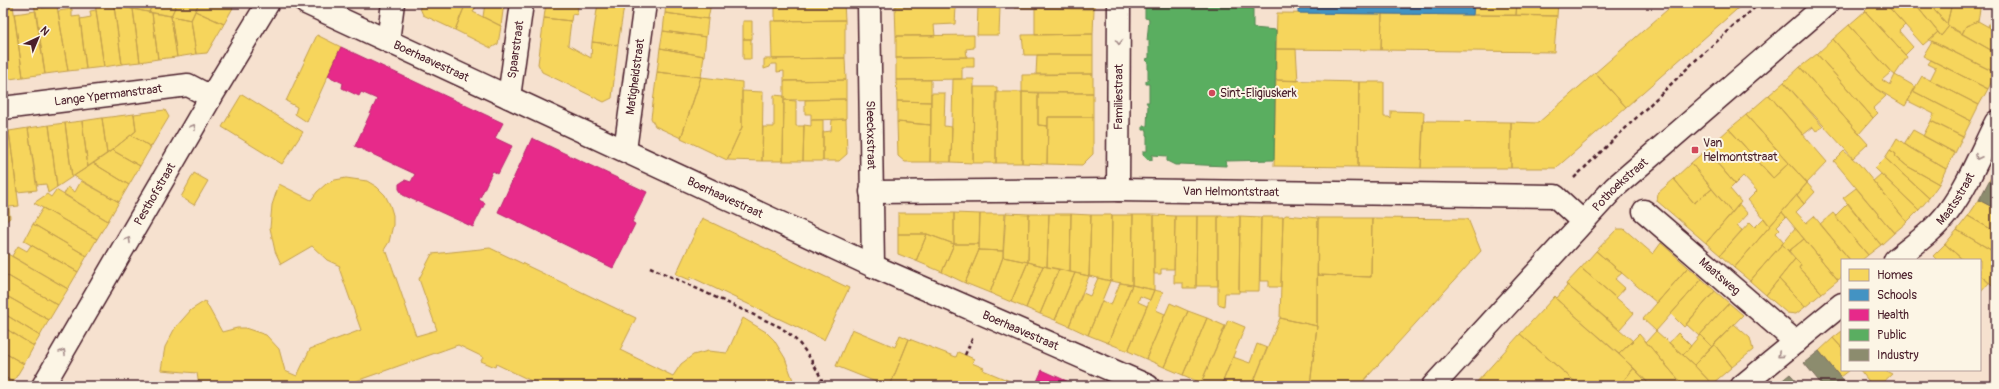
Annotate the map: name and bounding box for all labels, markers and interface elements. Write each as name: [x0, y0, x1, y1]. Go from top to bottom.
north arrow: [18, 18, 58, 58]
street label: Spaarstraat: [505, 19, 528, 79]
text: N: [37, 24, 52, 39]
street label: Boerhaavestraat: [391, 38, 471, 86]
street label: Matigheidstraat: [623, 38, 648, 116]
one-way arrow: [1115, 39, 1123, 45]
street label: Familiestraat: [1111, 64, 1127, 130]
street label: Lange Ypermanstraat: [53, 81, 163, 110]
place label: Sint-Eligiuskerk: [1220, 86, 1297, 101]
marker: Sint-Eligiuskerk: [1207, 88, 1217, 98]
street label: Sleeckxstraat: [862, 100, 879, 170]
one-way arrow: [189, 124, 196, 131]
place label: Van Helmontstraat: [1703, 136, 1778, 165]
marker: Van Helmontstraat: [1690, 145, 1700, 155]
one-way arrow: [1975, 153, 1983, 160]
street label: Pothoekstraat: [1589, 155, 1651, 215]
street label: Pesthofstraat: [131, 160, 179, 228]
street label: Maatsstraat: [1933, 170, 1978, 229]
street label: Boerhaavestraat: [685, 174, 765, 222]
street label: Van Helmontstraat: [1183, 184, 1279, 200]
one-way arrow: [124, 237, 131, 244]
street label: Maatsweg: [1696, 255, 1743, 299]
legend: [1841, 259, 1981, 371]
text: Homes: [1877, 268, 1913, 283]
text: Schools: [1877, 288, 1917, 303]
street label: Boerhaavestraat: [980, 308, 1061, 354]
text: Health: [1877, 308, 1909, 323]
text: Public: [1877, 328, 1907, 343]
text: Industry: [1877, 348, 1919, 363]
one-way arrow: [58, 349, 65, 356]
one-way arrow: [1777, 351, 1784, 358]

